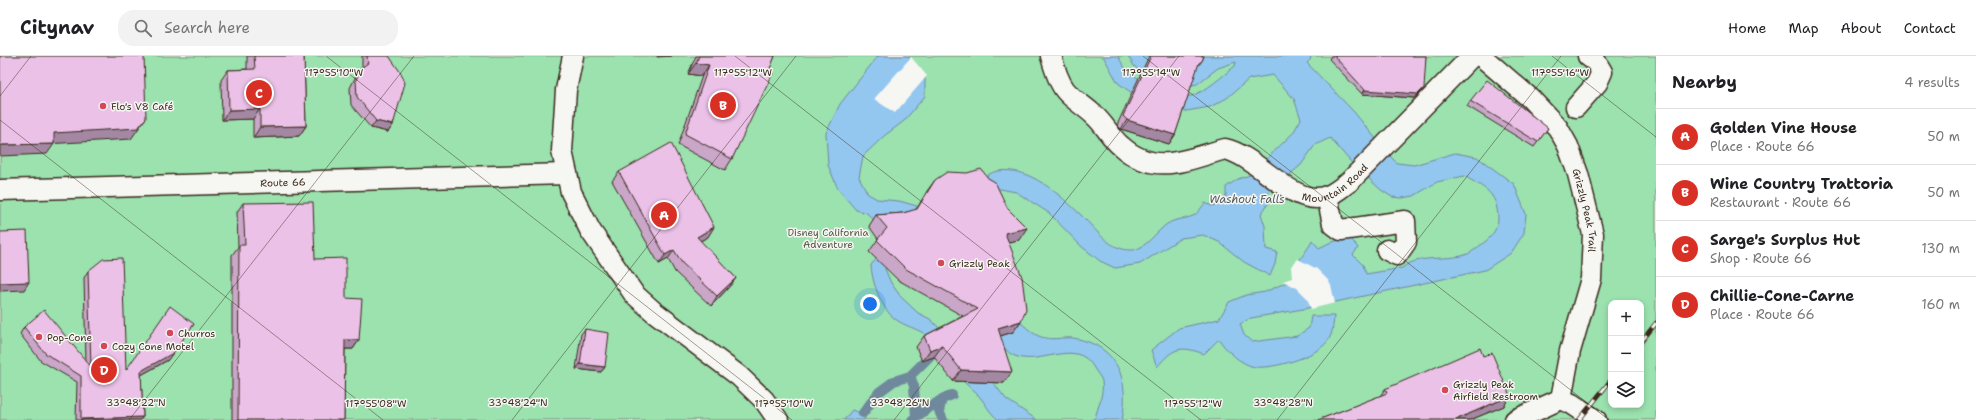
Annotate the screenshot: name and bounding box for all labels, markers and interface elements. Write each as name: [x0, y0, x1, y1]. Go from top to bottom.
search box: [118, 10, 398, 46]
text: Citynav: [20, 15, 94, 40]
icon: search: [132, 17, 154, 39]
text: Search here: [164, 18, 250, 38]
text: Home: [1728, 19, 1767, 37]
text: Map: [1789, 19, 1819, 37]
text: About: [1841, 19, 1882, 37]
text: Contact: [1904, 19, 1956, 37]
text: 117°55'10"W: [305, 66, 364, 79]
text: 117°55'12"W: [714, 66, 773, 79]
text: 117°55'14"W: [1122, 66, 1181, 79]
text: 117°55'16"W: [1531, 66, 1589, 79]
text: Nearby: [1672, 71, 1737, 93]
text: 4 results: [1904, 74, 1960, 91]
pin: C: [246, 78, 272, 108]
pin: B: [710, 90, 736, 120]
place label: Flo's V8 Café: [111, 100, 174, 113]
marker: Flo's V8 Café: [98, 101, 108, 111]
text: Golden Vine House: [1710, 118, 1857, 138]
text: A: [1680, 128, 1690, 145]
text: 50 m: [1927, 128, 1960, 145]
text: Place · Route 66: [1710, 138, 1815, 155]
street label: Mountain Road: [1301, 160, 1371, 205]
street label: Grizzly Peak Trail: [1570, 166, 1600, 252]
text: Wine Country Trattoria: [1710, 174, 1893, 194]
street label: Route 66: [260, 175, 306, 189]
text: B: [1681, 184, 1689, 201]
text: 50 m: [1927, 184, 1960, 201]
water label: Washout Falls: [1209, 192, 1285, 207]
text: Restaurant · Route 66: [1710, 194, 1851, 211]
pin: A: [651, 200, 677, 230]
park label: Disney California Adventure: [787, 226, 869, 251]
text: Sarge's Surplus Hut: [1710, 230, 1860, 250]
text: C: [1681, 240, 1689, 257]
text: 130 m: [1922, 240, 1960, 257]
text: Shop · Route 66: [1710, 250, 1812, 267]
place label: Grizzly Peak: [949, 257, 1010, 270]
marker: Grizzly Peak: [936, 258, 946, 268]
text: Chillie-Cone-Carne: [1710, 286, 1854, 306]
your location: [860, 294, 880, 314]
text: D: [1680, 296, 1690, 313]
text: 160 m: [1922, 296, 1960, 313]
map controls: [1608, 300, 1644, 408]
button: +: [1608, 300, 1644, 336]
text: Place · Route 66: [1710, 306, 1815, 323]
place label: Churros: [178, 327, 215, 340]
marker: Churros: [165, 328, 175, 338]
place label: Pop-Cone: [47, 331, 92, 344]
marker: Pop-Cone: [34, 332, 44, 342]
button: −: [1608, 336, 1644, 372]
place label: Cozy Cone Motel: [112, 340, 194, 353]
marker: Cozy Cone Motel: [99, 341, 109, 351]
pin: D: [91, 355, 117, 385]
button: layers: [1608, 372, 1644, 408]
place label: Grizzly Peak Airfield Restroom: [1453, 378, 1539, 403]
marker: Grizzly Peak Airfield Restroom: [1440, 385, 1450, 395]
text: 33°48'22"N: [106, 396, 166, 409]
text: 33°48'24"N: [488, 396, 548, 409]
text: 33°48'26"N: [870, 396, 930, 409]
text: 33°48'28"N: [1253, 396, 1313, 409]
text: 117°55'08"W: [345, 397, 407, 410]
text: 117°55'10"W: [755, 397, 814, 410]
text: 117°55'12"W: [1164, 397, 1223, 410]

